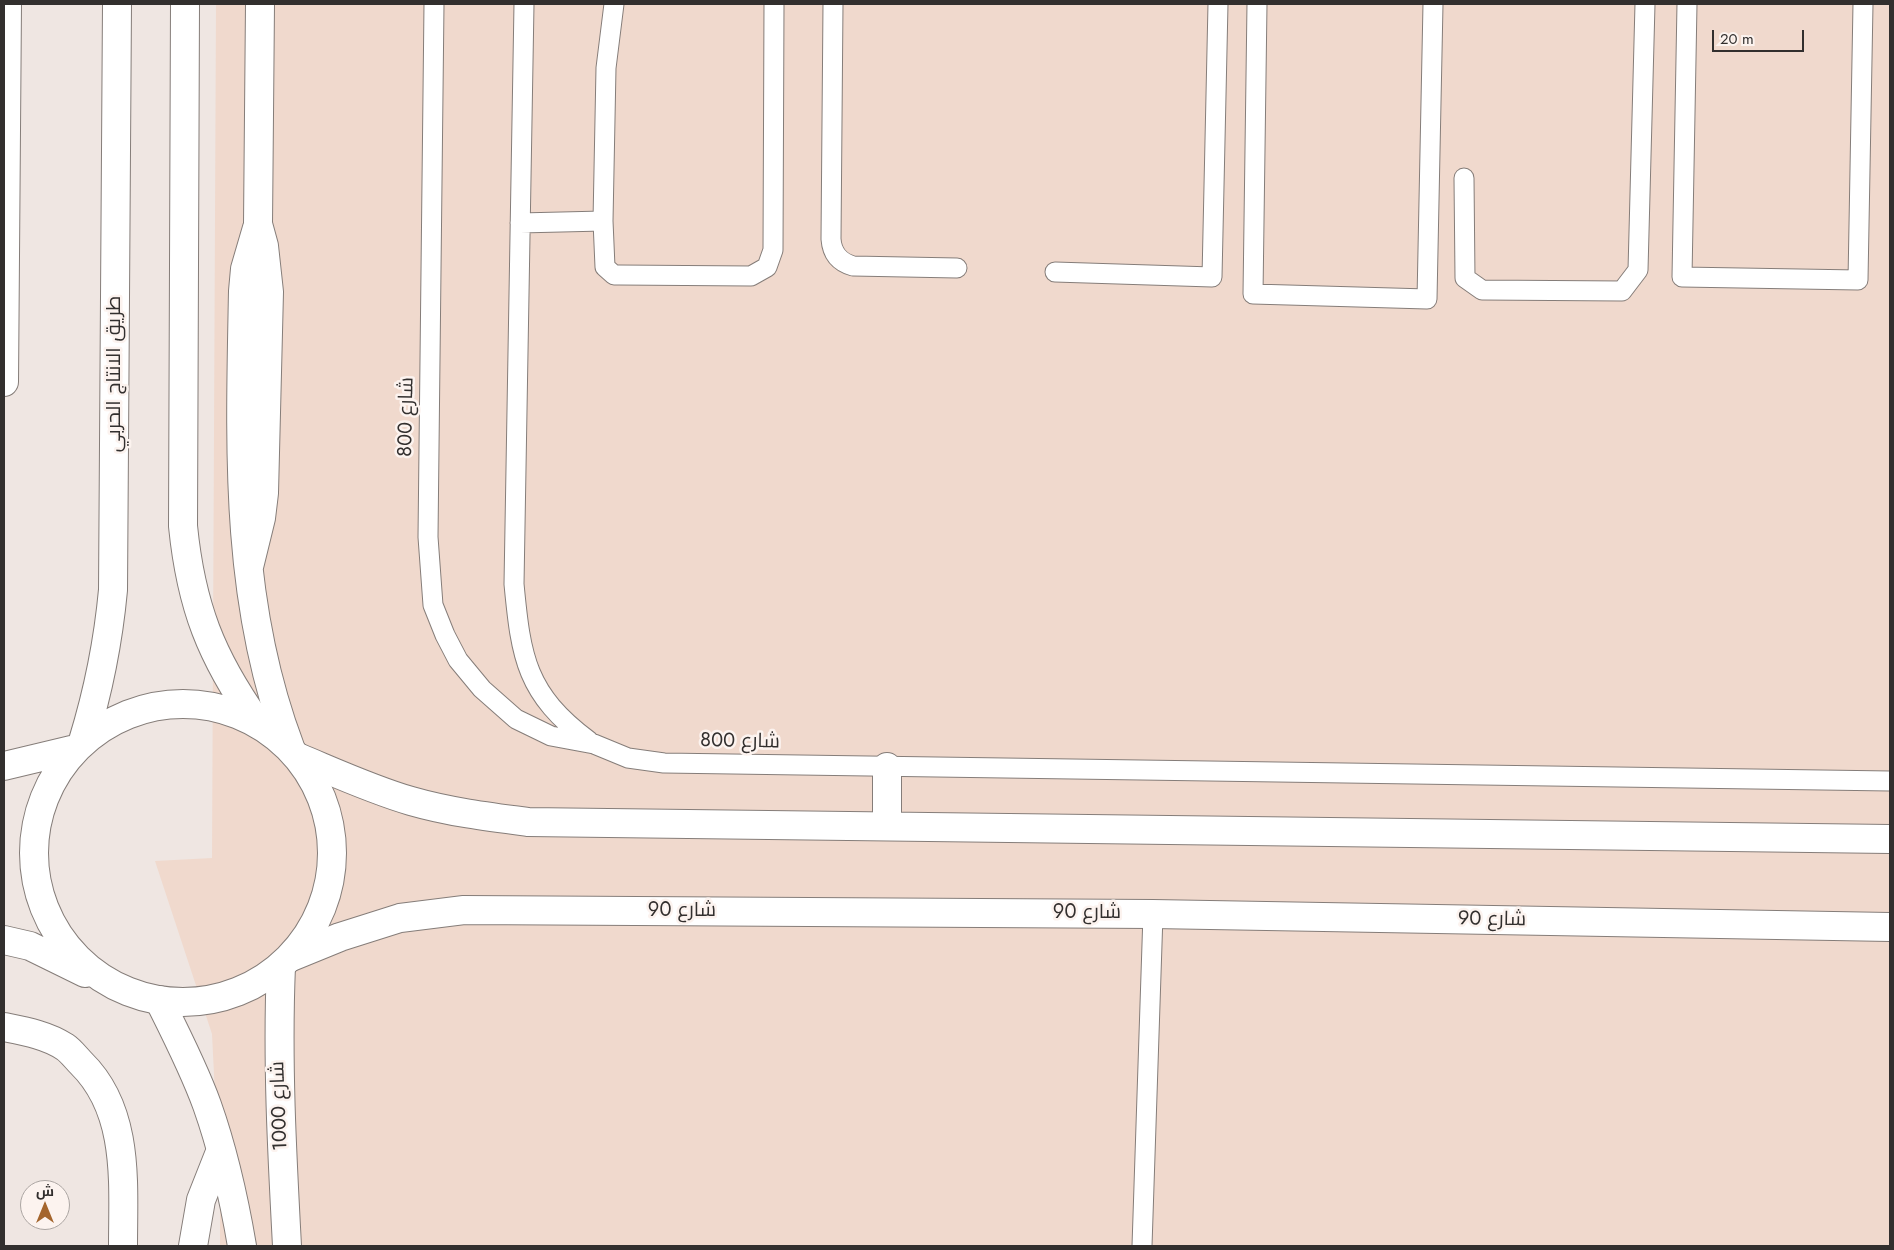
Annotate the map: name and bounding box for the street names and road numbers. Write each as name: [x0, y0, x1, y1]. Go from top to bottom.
street label: طريق الانتاج الحربي: [103, 296, 127, 452]
street label: شارع 800: [394, 377, 420, 457]
street label: شارع 800: [700, 729, 780, 755]
street label: شارع 90: [648, 899, 716, 923]
street label: شارع 90: [1053, 901, 1121, 925]
street label: شارع 90: [1458, 907, 1526, 933]
street label: شارع 1000: [266, 1061, 294, 1151]

